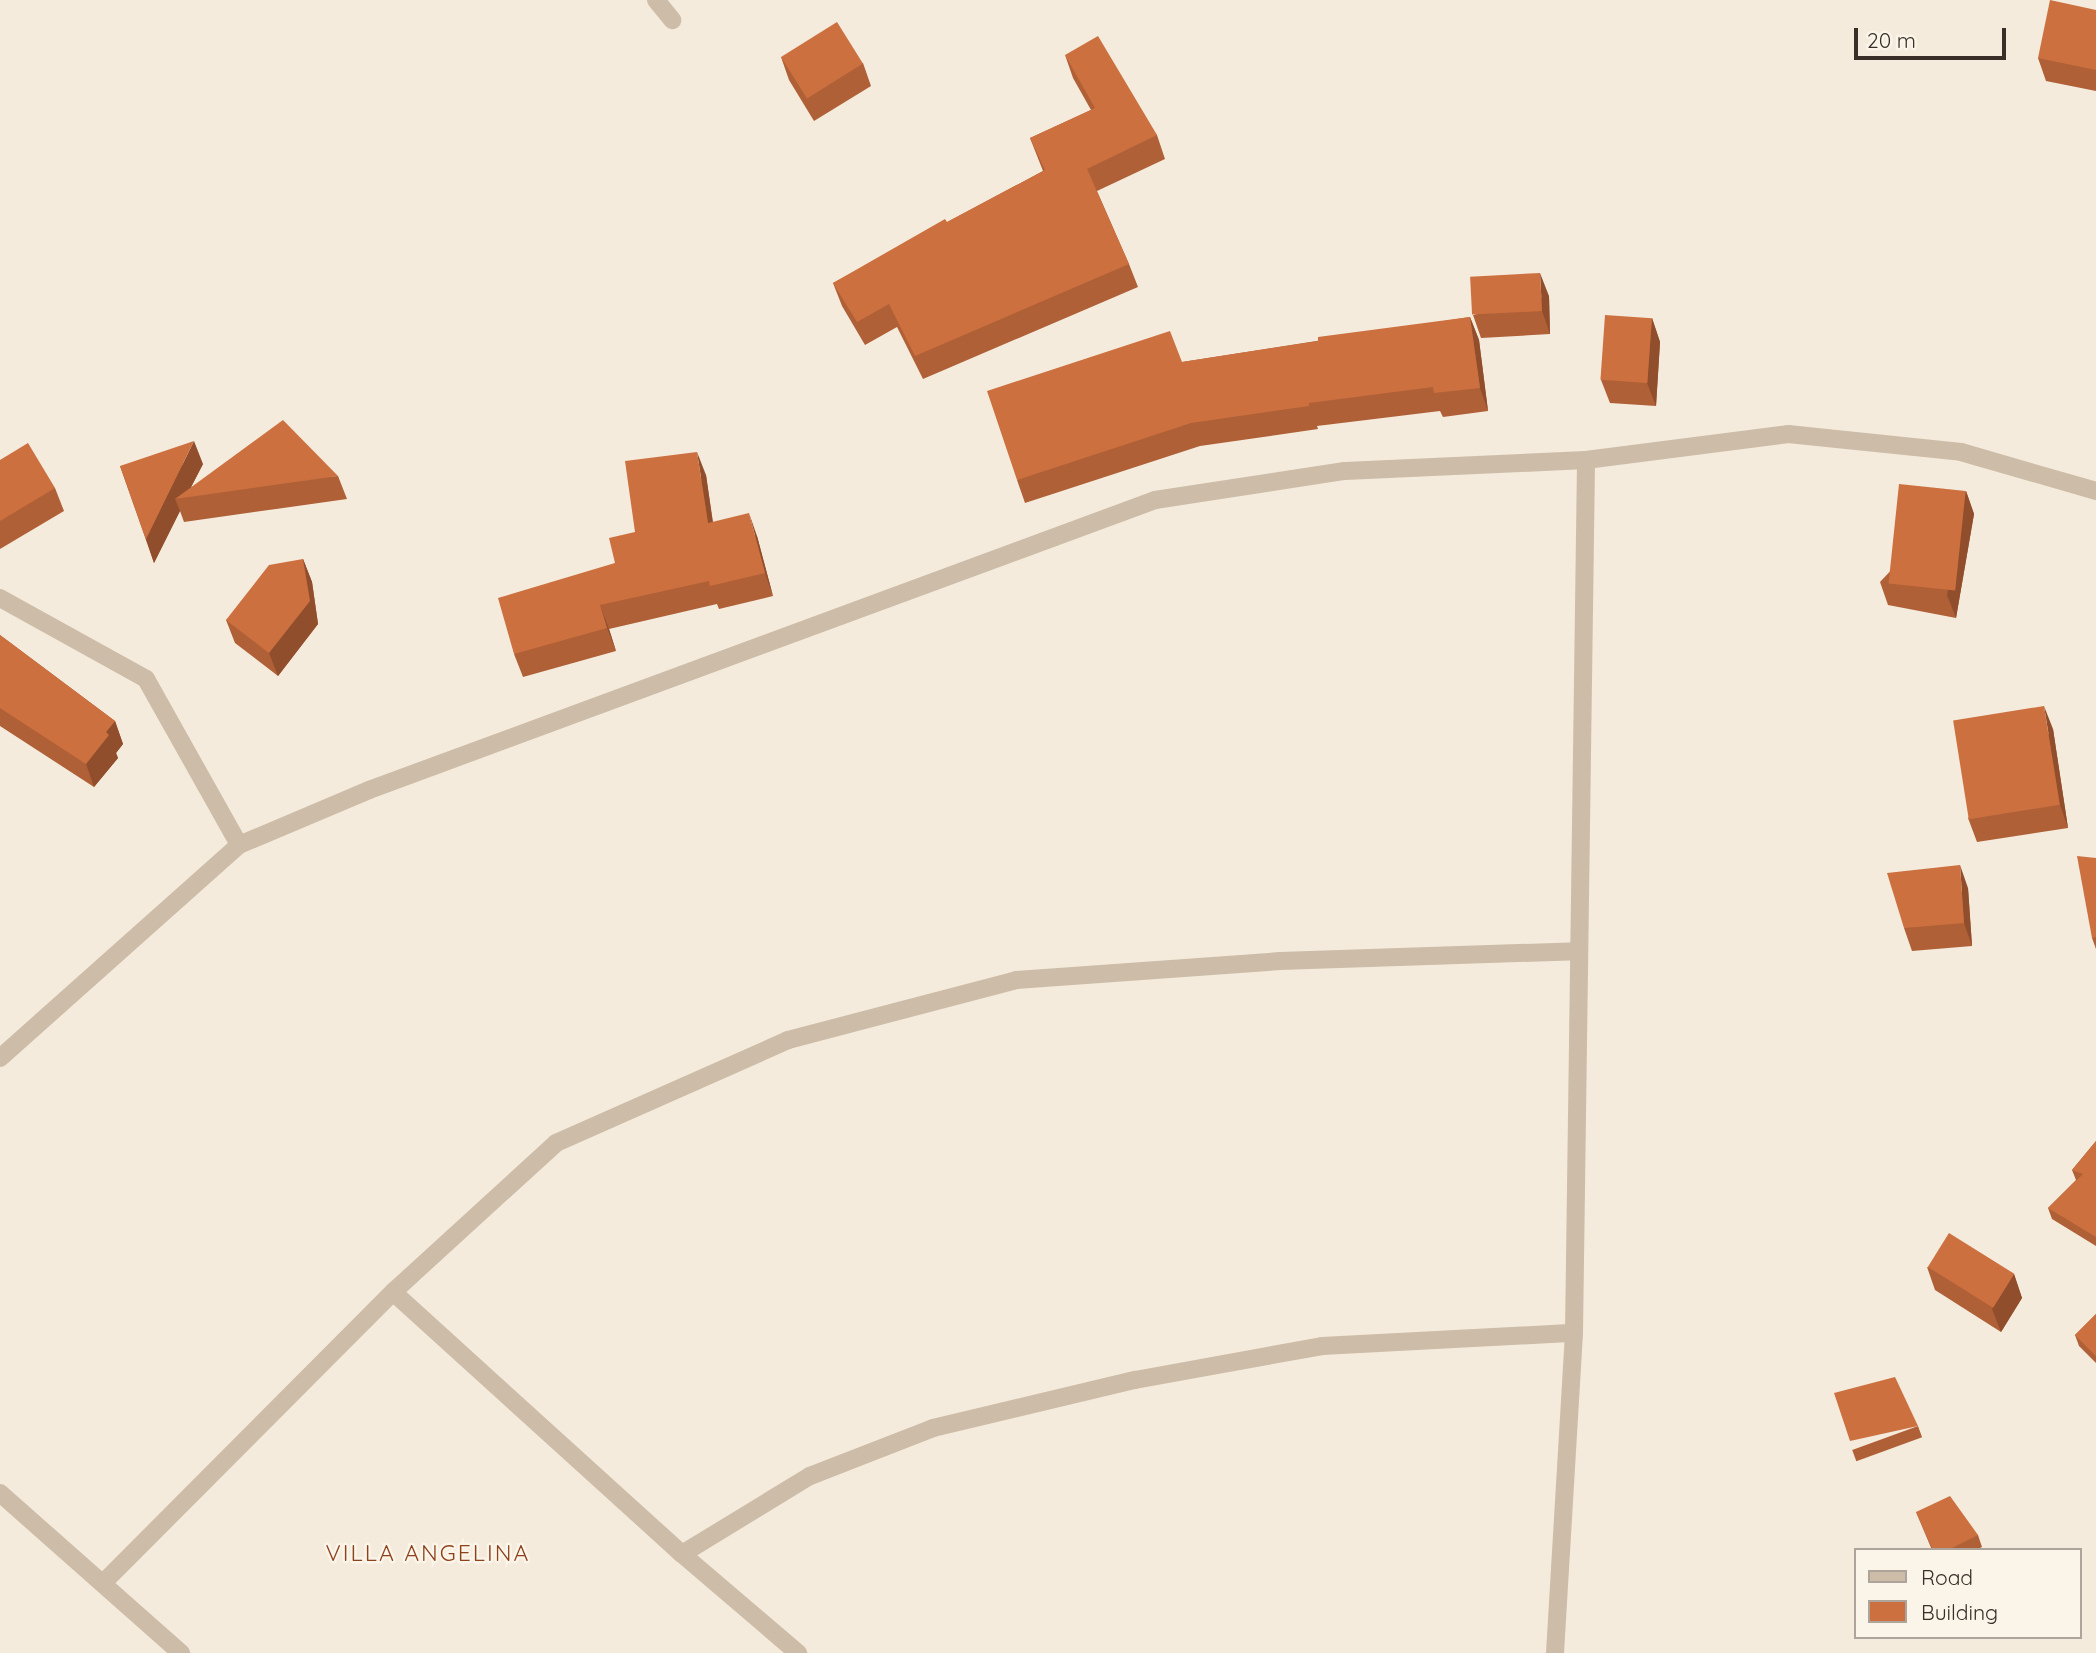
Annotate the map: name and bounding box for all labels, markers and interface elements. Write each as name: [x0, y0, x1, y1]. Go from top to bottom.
scale bar: [1858, 14, 2010, 58]
text: 20 m: [1867, 27, 1916, 53]
district label: VILLA ANGELINA: [327, 1539, 529, 1567]
legend: [1854, 1548, 2082, 1639]
text: Road: [1921, 1564, 1973, 1590]
text: Building: [1921, 1599, 1998, 1625]

